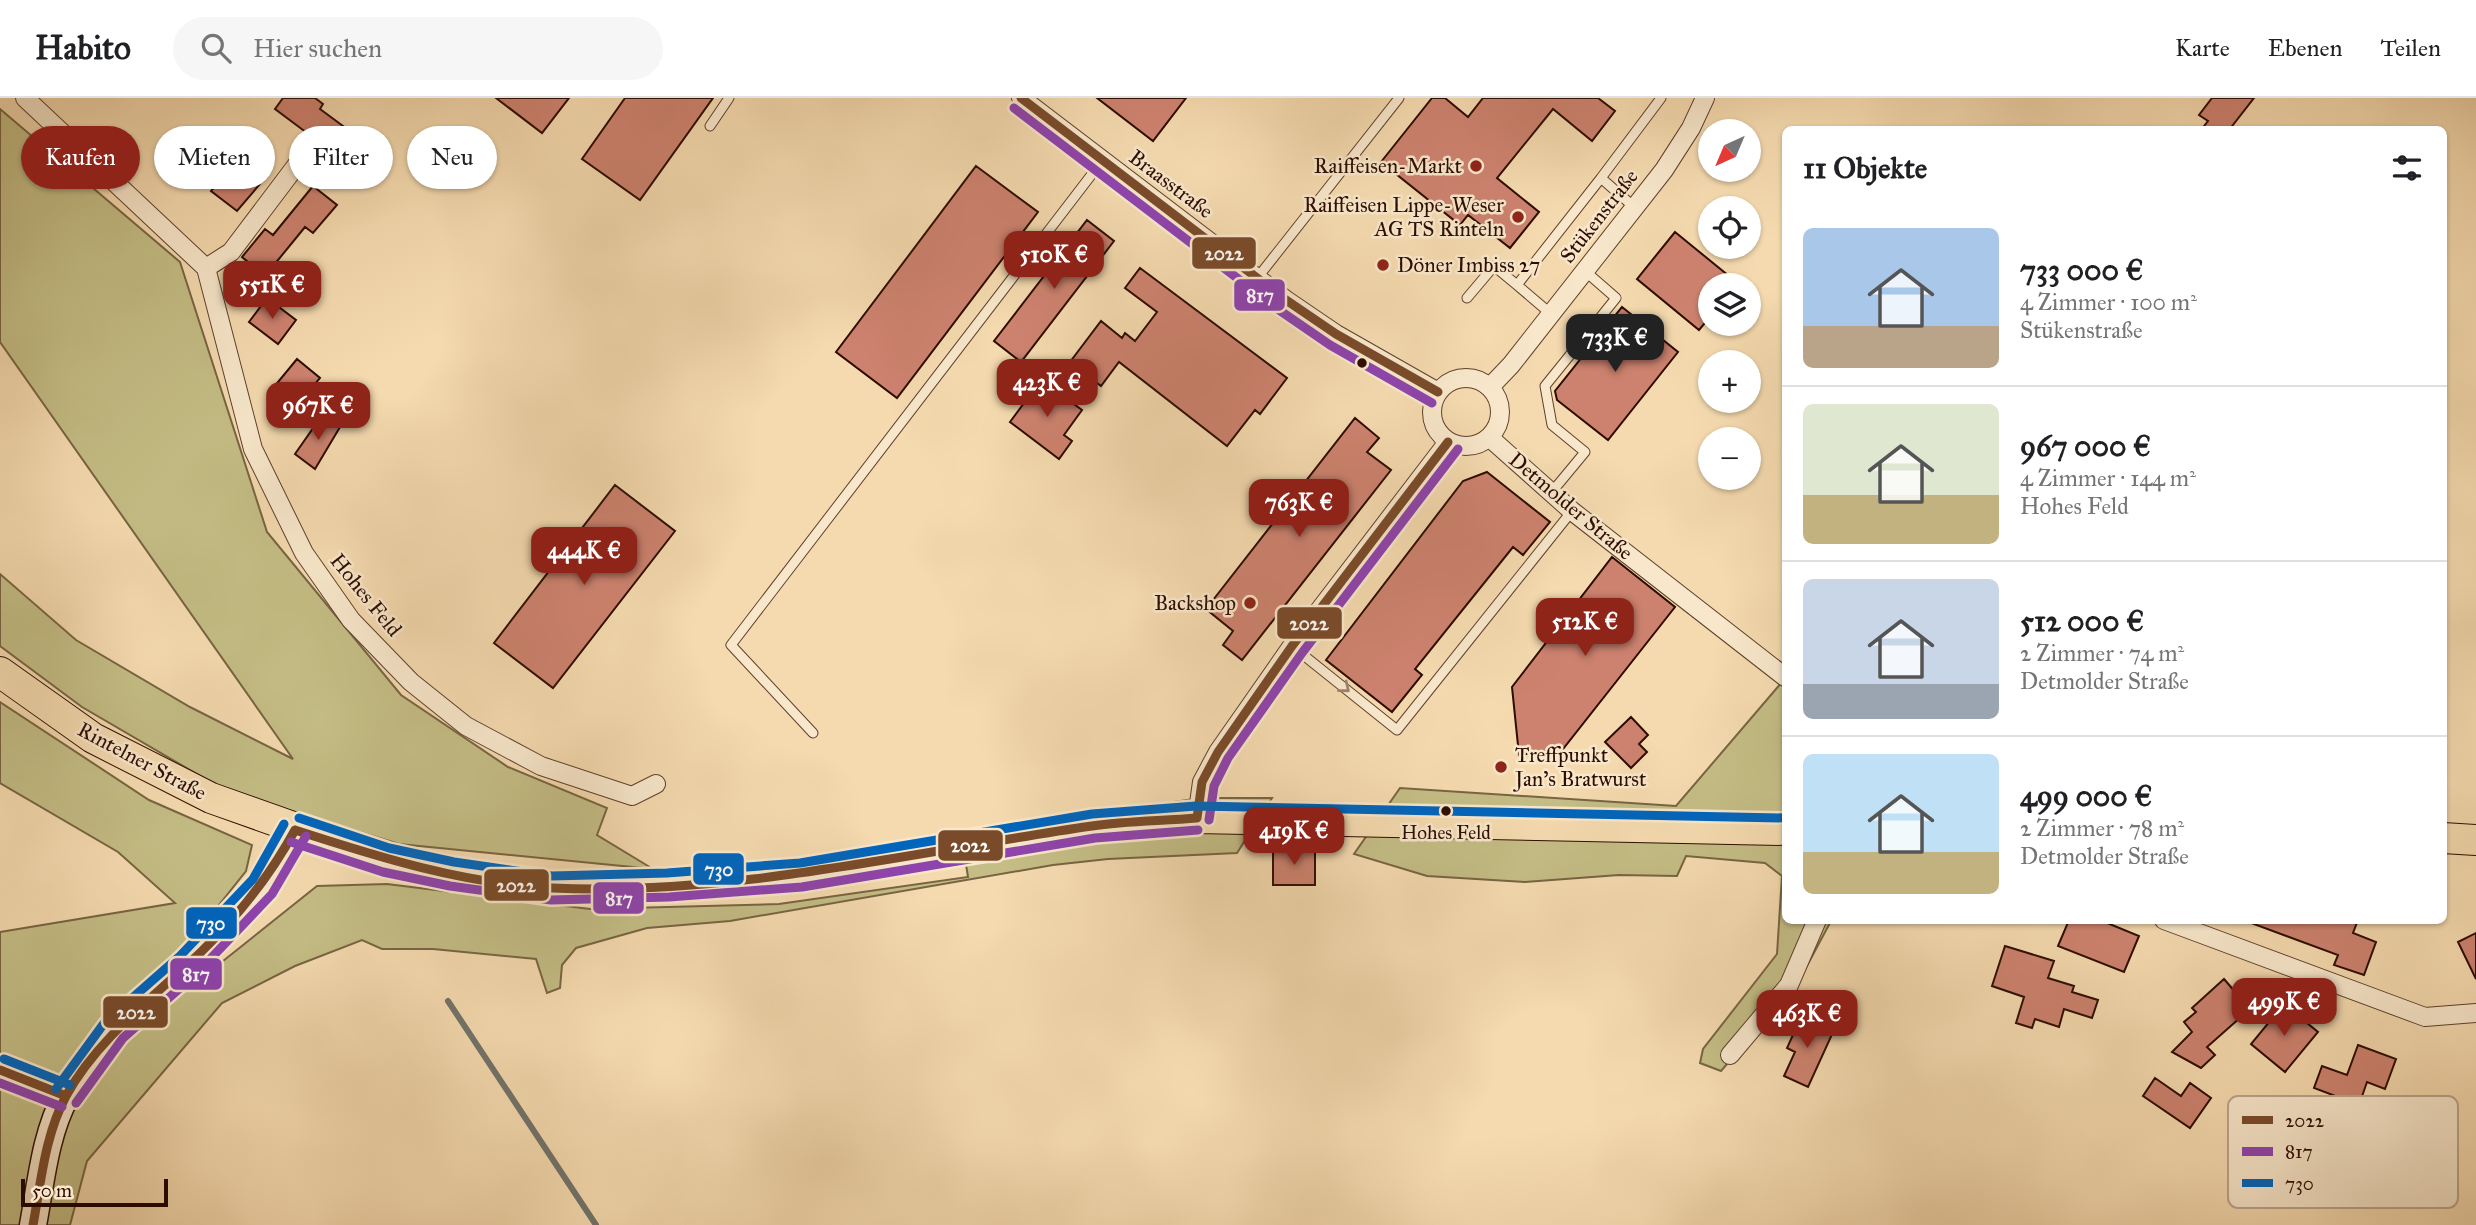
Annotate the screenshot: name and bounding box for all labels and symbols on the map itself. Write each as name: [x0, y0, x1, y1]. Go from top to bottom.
north arrow: [1698, 119, 1760, 182]
street label: Braasstraße: [1124, 144, 1218, 224]
place label: Raiffeisen-Markt: [1314, 153, 1463, 179]
marker: Raiffeisen-Markt: [1468, 158, 1484, 174]
street label: Stükenstraße: [1554, 164, 1644, 268]
place label: Raiffeisen Lippe-Weser AG TS Rinteln: [1303, 192, 1504, 242]
marker: Raiffeisen Lippe-Weser AG TS Rinteln: [1510, 209, 1526, 225]
pin: 510K €: [997, 232, 1111, 291]
line badge: 2022: [1191, 236, 1257, 270]
text: 2022: [1204, 242, 1244, 265]
place label: Döner Imbiss 27: [1397, 252, 1540, 278]
marker: Döner Imbiss 27: [1375, 257, 1391, 273]
pin: 551K €: [215, 262, 329, 321]
line badge: 817: [1233, 278, 1286, 312]
text: 817: [1246, 284, 1274, 307]
pin: 733K €: [1558, 314, 1672, 374]
unlabelled marker: [1355, 356, 1369, 370]
pin: 423K €: [990, 360, 1104, 419]
pin: 967K €: [261, 382, 375, 442]
street label: Detmolder Straße: [1504, 446, 1639, 566]
pin: 763K €: [1242, 480, 1356, 539]
pin: 444K €: [527, 528, 641, 587]
street label: Hohes Feld: [325, 548, 408, 642]
place label: Backshop: [1154, 590, 1236, 616]
marker: Backshop: [1242, 595, 1258, 611]
pin: 512K €: [1528, 598, 1642, 658]
line badge: 2022: [1276, 606, 1343, 640]
text: 2022: [1289, 612, 1329, 635]
one-way arrow: [1337, 679, 1349, 692]
street label: Rintelner Straße: [73, 716, 211, 806]
place label: Treffpunkt Jan's Bratwurst: [1513, 742, 1647, 792]
marker: Treffpunkt Jan's Bratwurst: [1493, 759, 1509, 775]
marker: Hohes Feld: [1439, 804, 1453, 818]
pin: 419K €: [1237, 808, 1351, 867]
place label: Hohes Feld: [1401, 821, 1491, 844]
line badge: 2022: [937, 829, 1004, 862]
text: 2022: [950, 834, 990, 857]
line badge: 730: [692, 852, 745, 886]
text: 730: [705, 858, 733, 882]
line badge: 2022: [483, 868, 550, 902]
text: 2022: [496, 874, 536, 897]
line badge: 817: [592, 881, 645, 915]
text: 817: [605, 887, 633, 910]
line badge: 730: [185, 906, 238, 940]
text: 730: [197, 912, 225, 936]
line badge: 817: [169, 957, 223, 991]
text: 817: [182, 963, 210, 986]
pin: 499K €: [2227, 978, 2341, 1038]
pin: 463K €: [1750, 990, 1864, 1050]
line badge: 2022: [102, 995, 169, 1029]
text: 2022: [116, 1001, 156, 1024]
legend: [2228, 1096, 2458, 1208]
text: 2022: [2285, 1109, 2325, 1132]
text: 817: [2285, 1140, 2313, 1163]
text: 730: [2285, 1172, 2314, 1195]
scale bar: [21, 1176, 168, 1208]

